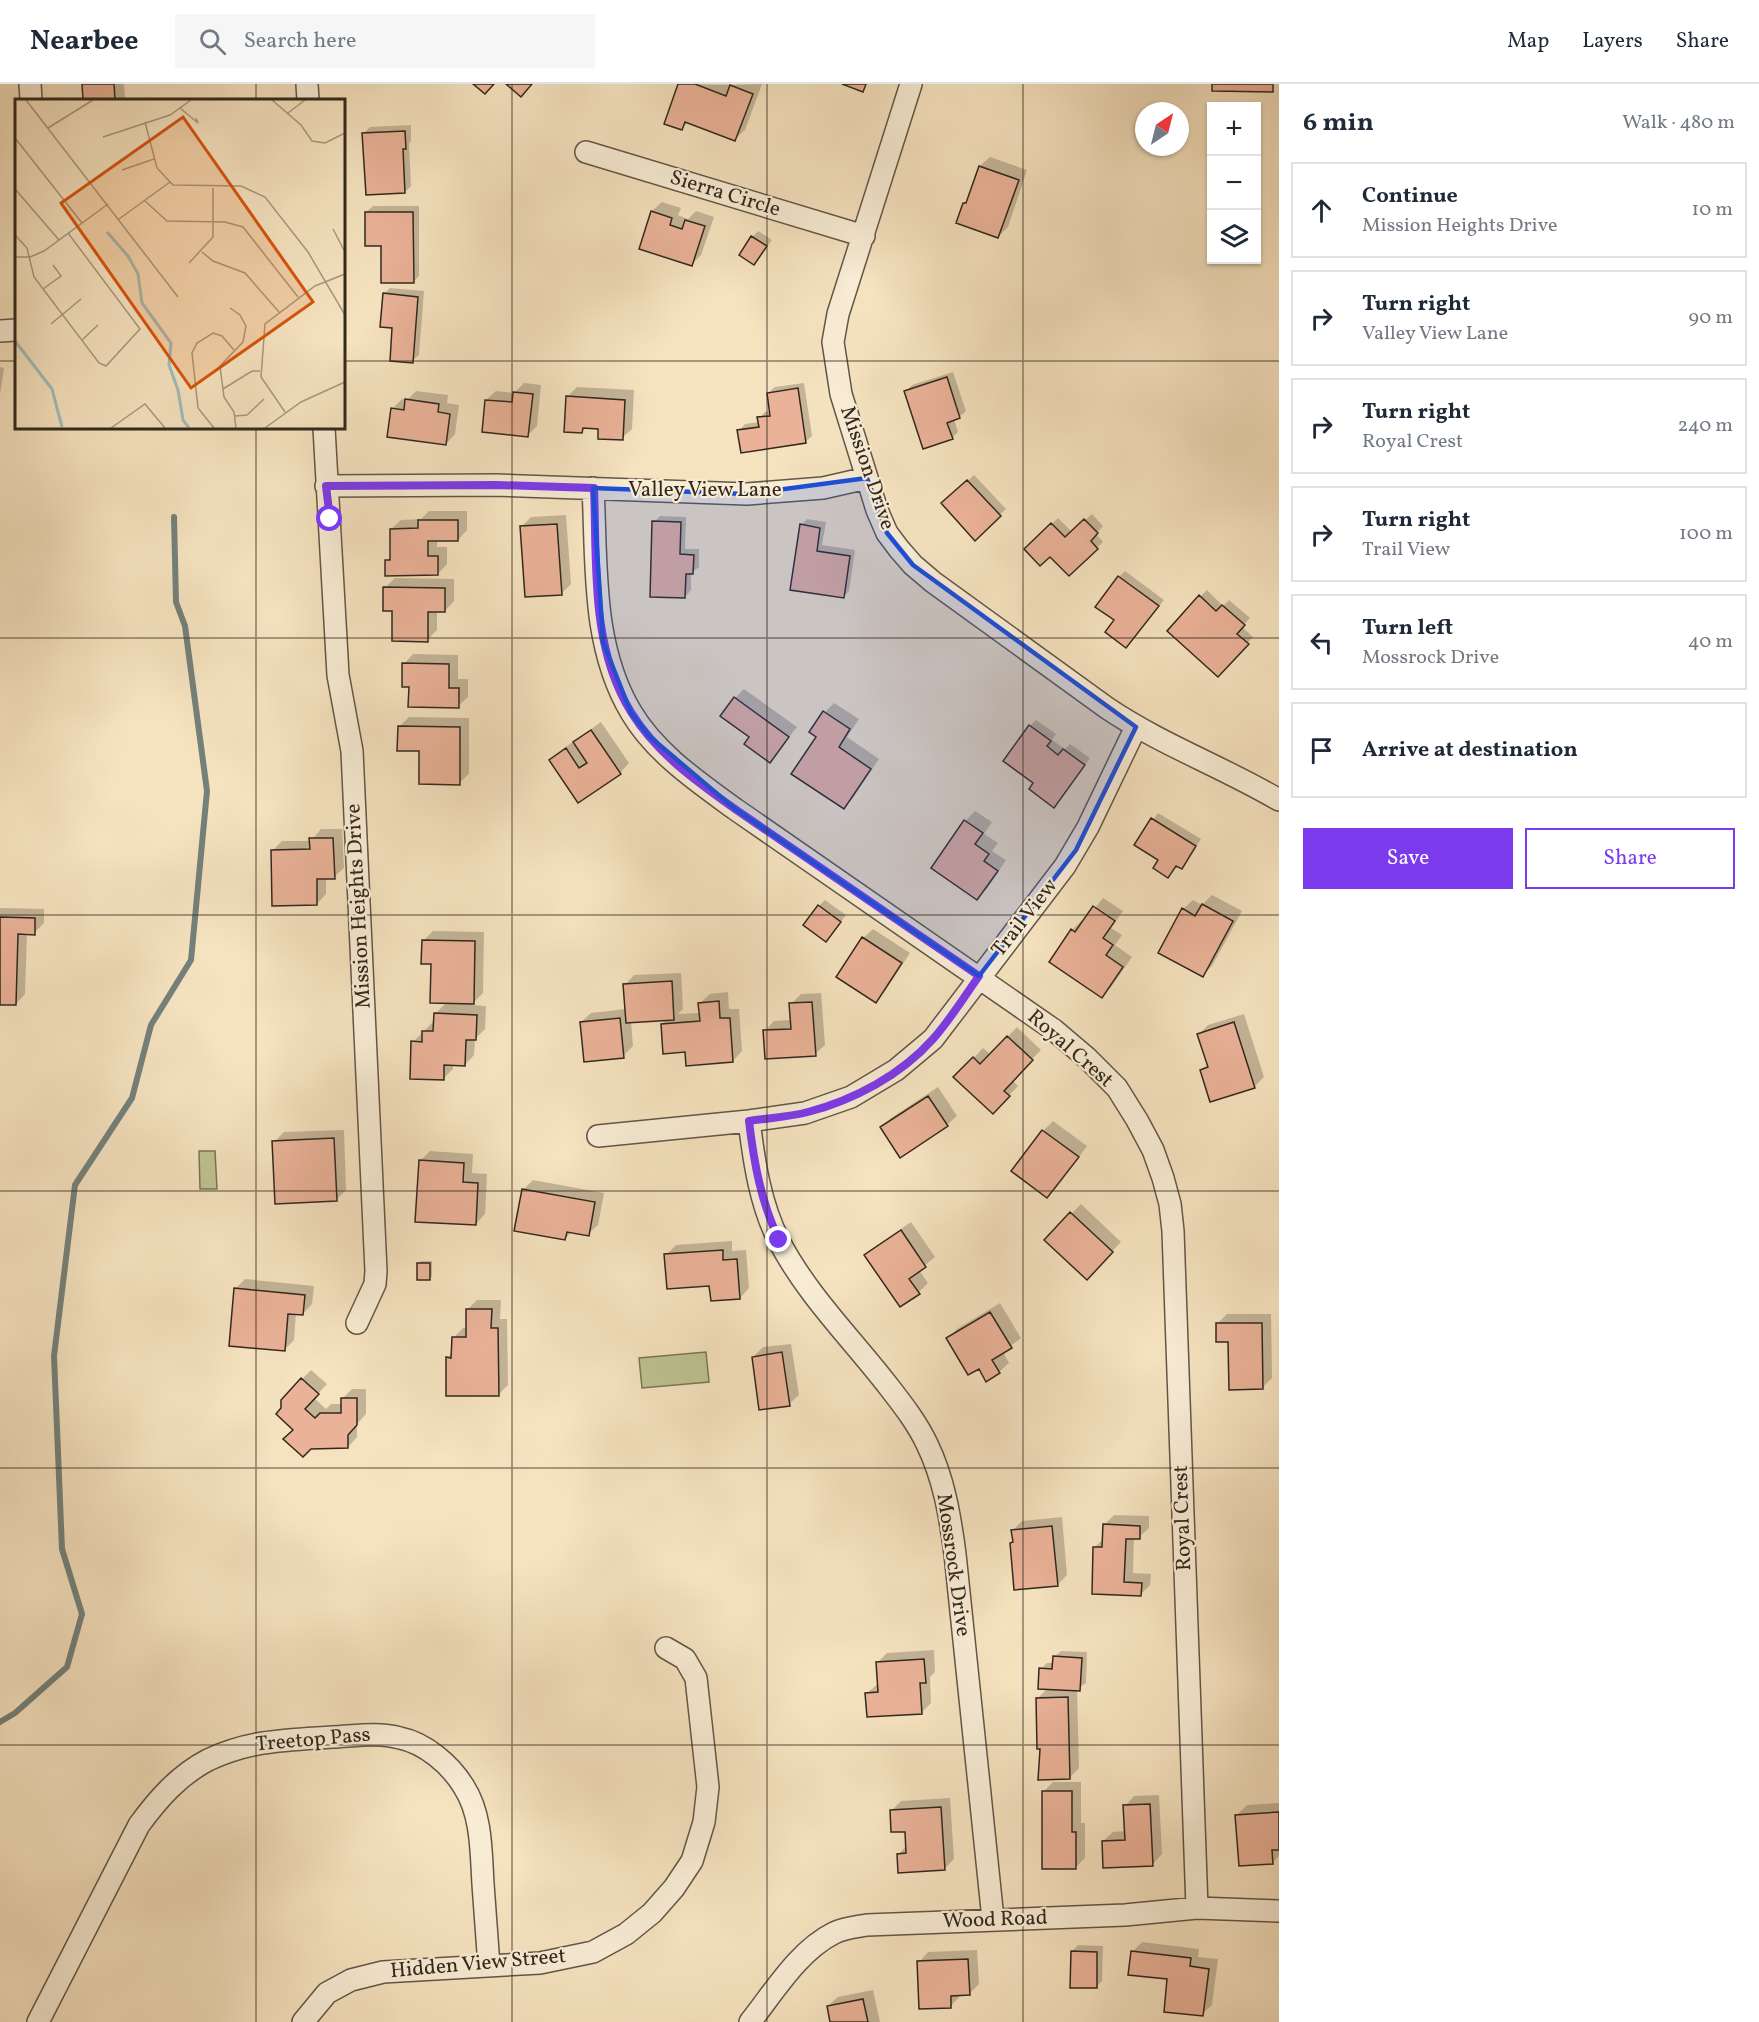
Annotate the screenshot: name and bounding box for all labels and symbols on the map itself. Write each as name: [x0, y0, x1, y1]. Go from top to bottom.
inset map: [15, 99, 345, 429]
north arrow: [1135, 102, 1189, 156]
street label: Sierra Circle: [666, 163, 784, 225]
street label: Mission Drive: [832, 402, 902, 534]
street label: Valley View Lane: [628, 476, 782, 505]
route start: [316, 505, 342, 531]
street label: Mission Heights Drive: [339, 803, 379, 1009]
street label: Trail View: [985, 873, 1065, 963]
street label: Royal Crest: [1020, 1003, 1120, 1095]
route end: [765, 1226, 791, 1252]
street label: Royal Crest: [1167, 1465, 1199, 1571]
street label: Mossrock Drive: [929, 1492, 977, 1638]
street label: Treetop Pass: [254, 1721, 372, 1759]
street label: Wood Road: [942, 1904, 1048, 1936]
street label: Hidden View Street: [389, 1942, 567, 1986]

